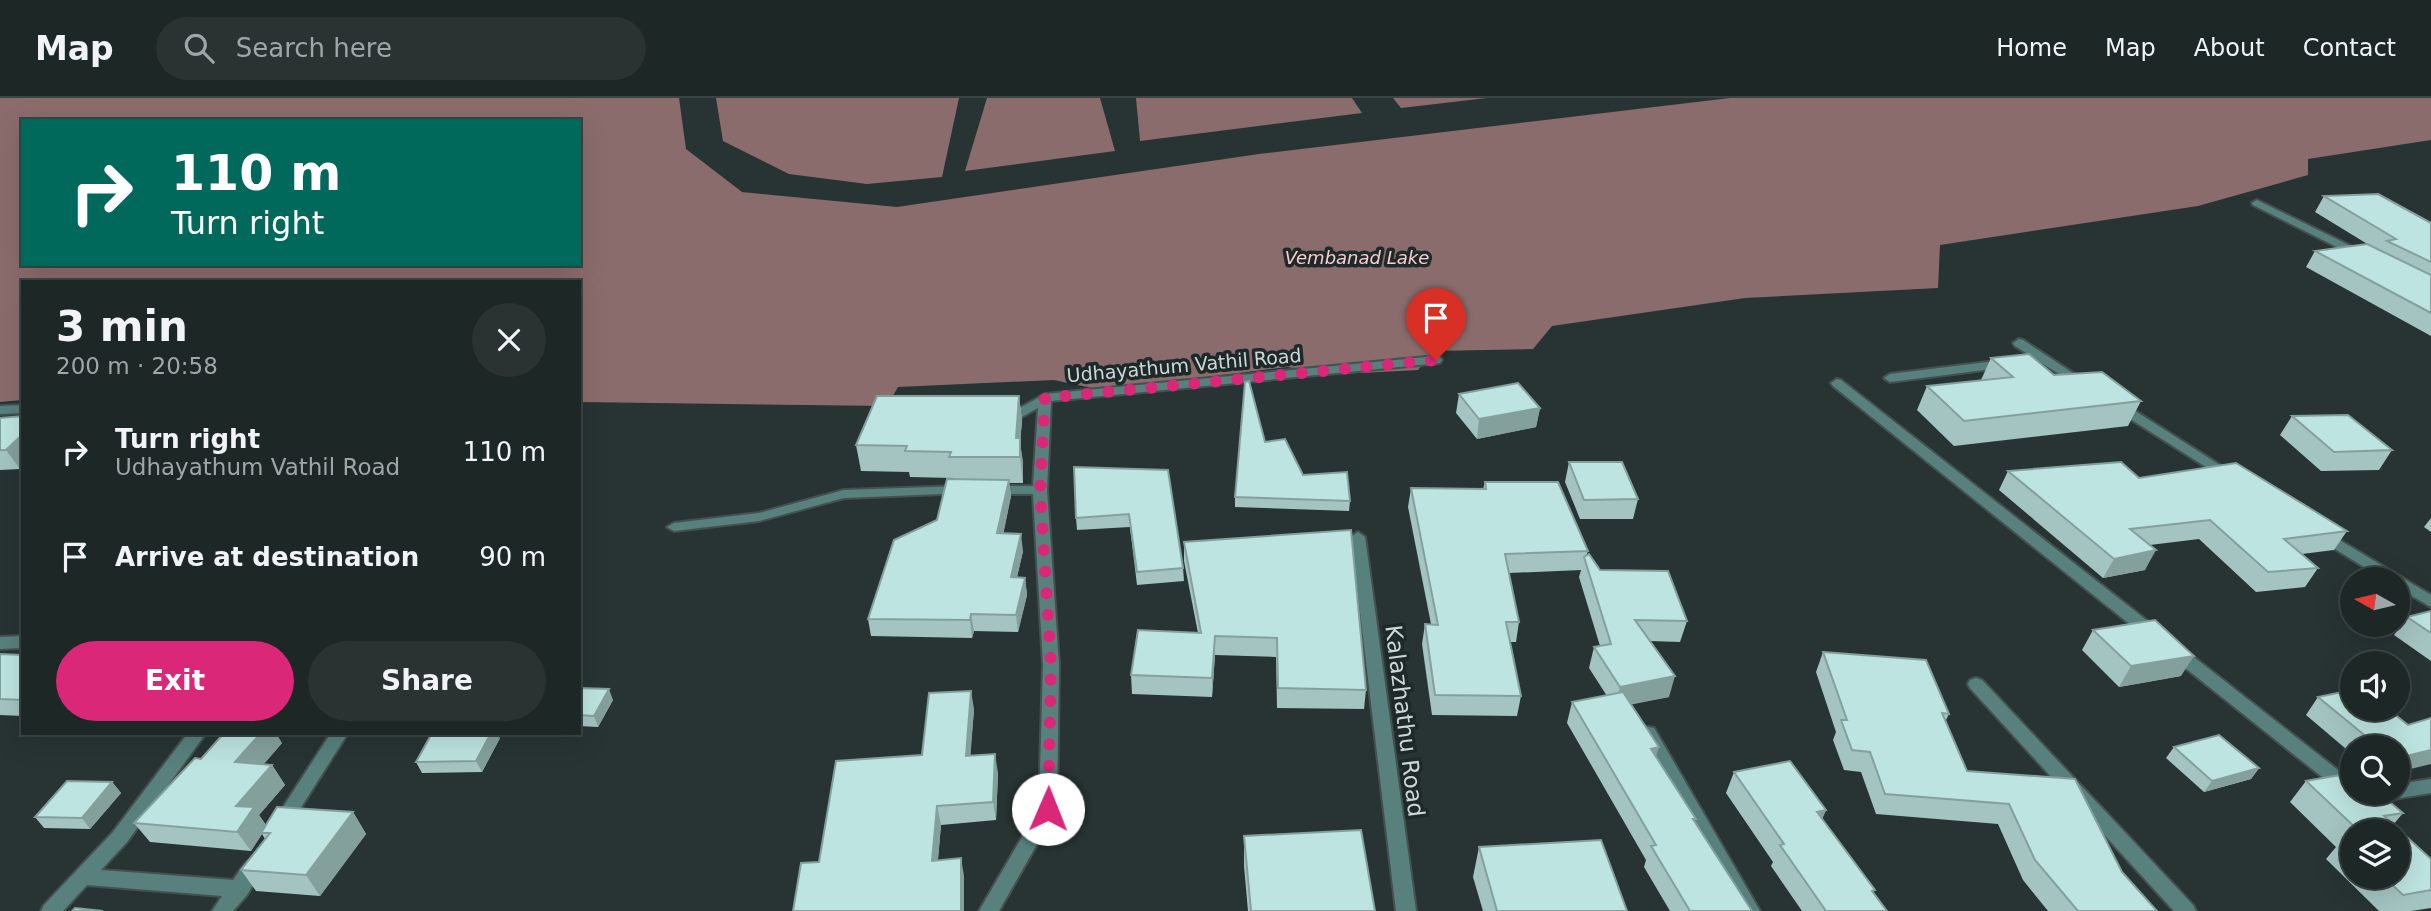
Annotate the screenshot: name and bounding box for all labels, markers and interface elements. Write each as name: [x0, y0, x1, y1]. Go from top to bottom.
search box: [156, 17, 646, 80]
text: Map: [35, 29, 114, 68]
icon: search: [180, 29, 218, 67]
text: Search here: [236, 33, 392, 63]
text: Home: [1996, 34, 2067, 62]
text: Map: [2105, 34, 2156, 62]
text: About: [2194, 34, 2265, 62]
text: Contact: [2303, 34, 2396, 62]
text: 110 m: [171, 145, 341, 202]
icon: right: [56, 147, 147, 238]
text: Turn right: [171, 204, 324, 242]
water label: Vembanad Lake: [1285, 247, 1429, 268]
pin: [1406, 288, 1466, 360]
icon: arrive: [1417, 299, 1455, 337]
text: 3 min: [56, 302, 188, 351]
button: close: [472, 303, 546, 377]
street label: Udhayathum Vathil Road: [1066, 344, 1302, 386]
text: 200 m · 20:58: [56, 353, 218, 379]
text: Turn right: [115, 424, 260, 454]
icon: right: [56, 433, 94, 471]
text: 110 m: [463, 437, 546, 467]
text: Udhayathum Vathil Road: [115, 454, 400, 480]
icon: arrive: [56, 538, 94, 576]
text: Arrive at destination: [115, 542, 419, 572]
text: 90 m: [479, 542, 546, 572]
north arrow: [2340, 567, 2410, 637]
map controls: [2340, 567, 2410, 889]
street label: Kalazhathu Road: [1380, 624, 1430, 818]
button: Exit: [56, 641, 294, 721]
button: Share: [308, 641, 546, 721]
button: sound: [2340, 651, 2410, 721]
button: search: [2340, 735, 2410, 805]
position arrow: [1011, 772, 1085, 846]
button: layers: [2340, 819, 2410, 889]

